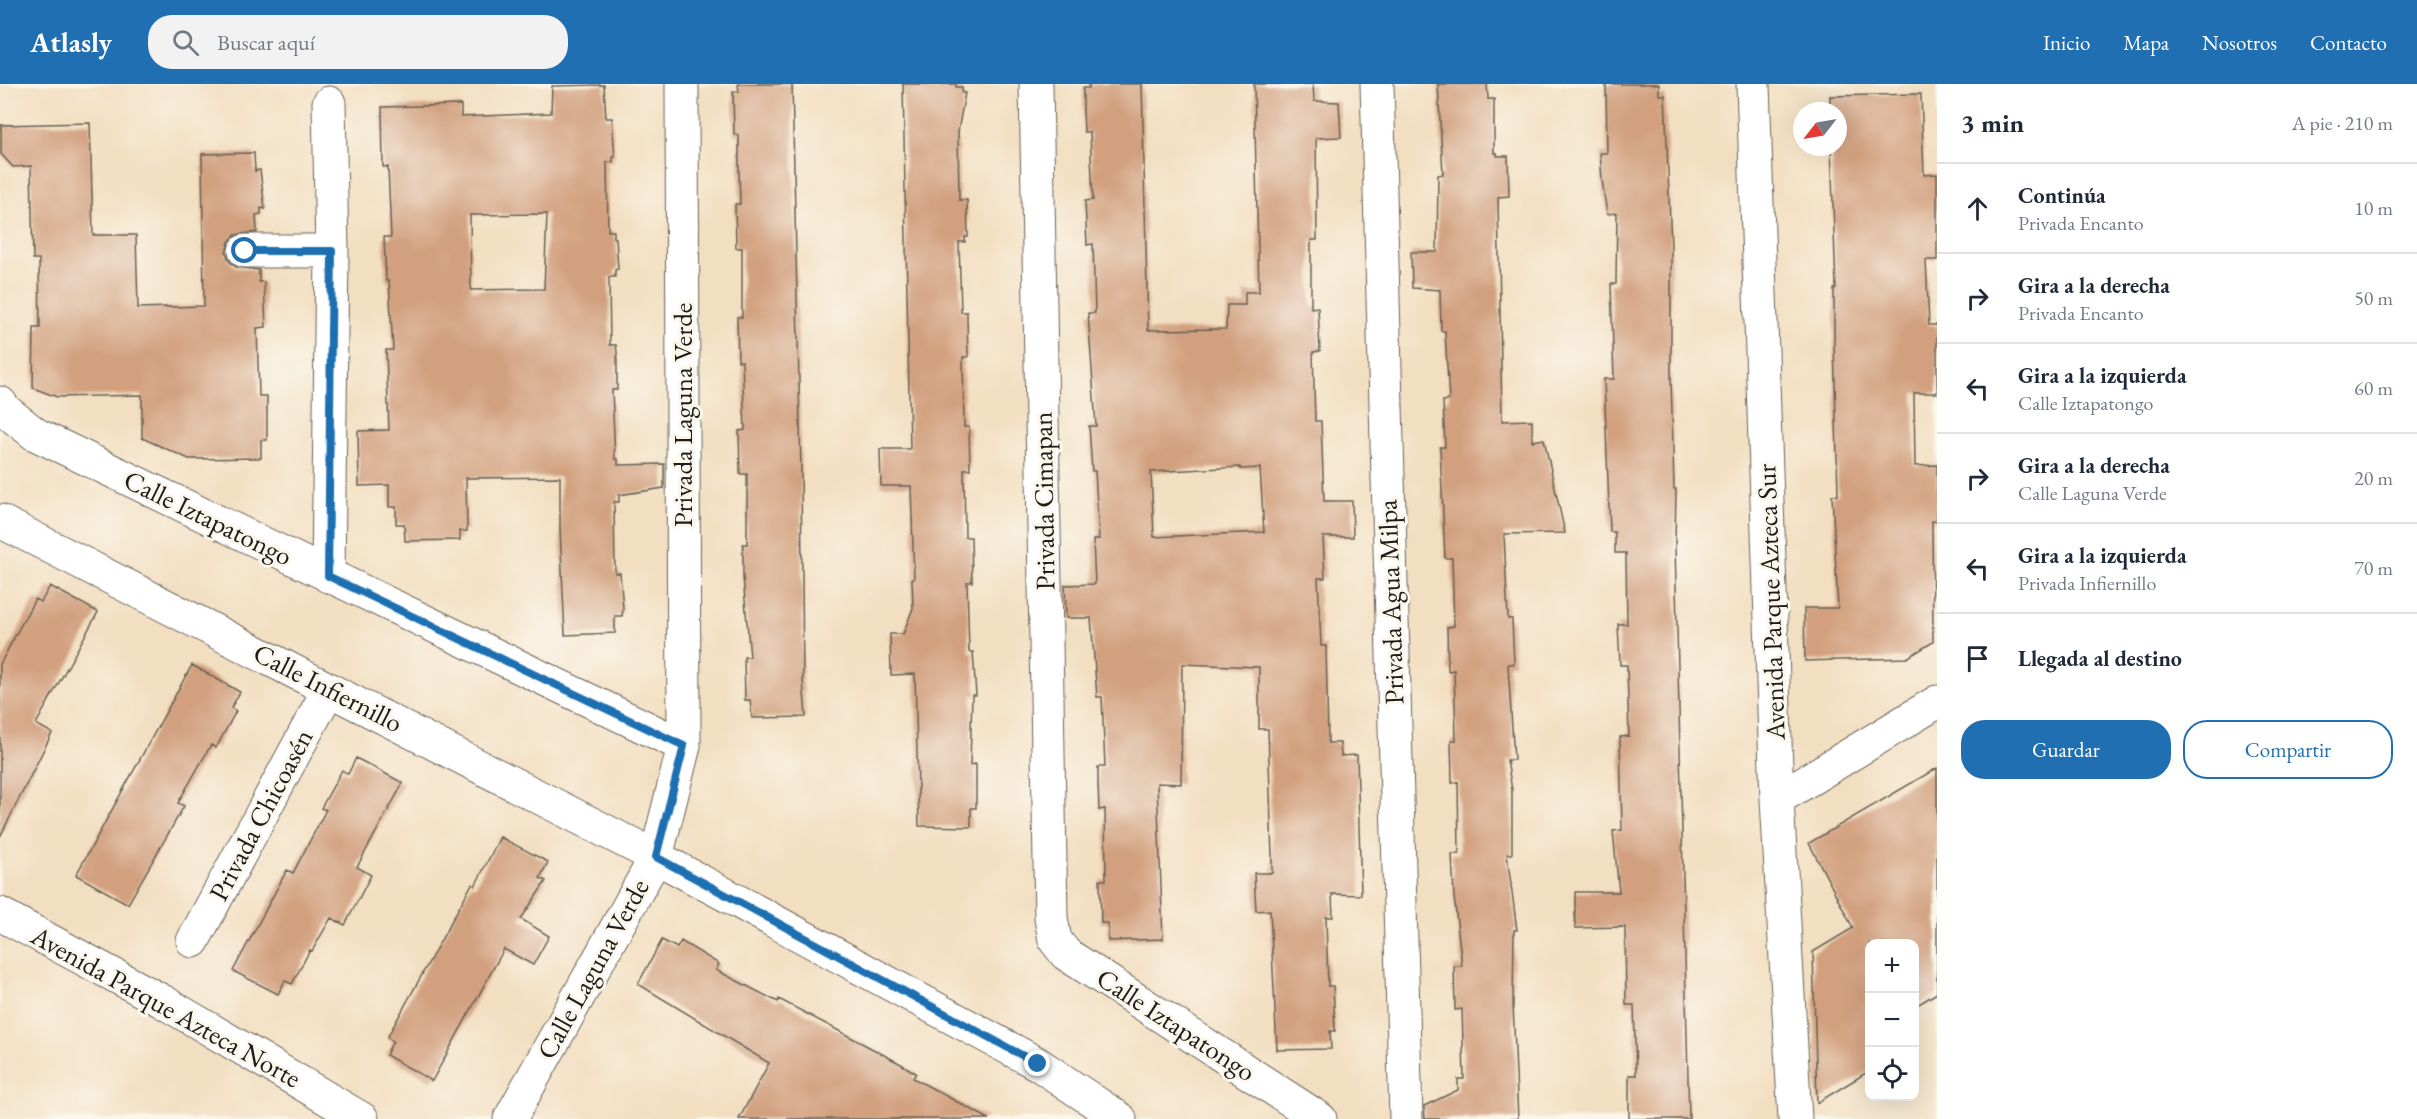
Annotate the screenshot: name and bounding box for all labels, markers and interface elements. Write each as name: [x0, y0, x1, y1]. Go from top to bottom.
search box: [148, 15, 568, 69]
text: Atlasly: [30, 24, 112, 60]
icon: search: [169, 26, 202, 59]
text: Buscar aquí: [217, 28, 315, 57]
text: Inicio: [2043, 29, 2090, 56]
text: Mapa: [2123, 29, 2169, 56]
text: Nosotros: [2202, 29, 2277, 56]
text: Contacto: [2310, 29, 2387, 56]
north arrow: [1793, 102, 1847, 156]
text: 3 min: [1961, 106, 2024, 140]
text: A pie · 210 m: [2292, 110, 2393, 136]
text: Continúa: [2018, 181, 2106, 210]
icon: ahead: [1961, 192, 1994, 225]
text: 10 m: [2354, 195, 2393, 221]
text: Privada Encanto: [2018, 210, 2144, 236]
route start: [231, 237, 257, 263]
text: Gira a la derecha: [2018, 271, 2170, 300]
icon: right: [1961, 282, 1994, 315]
text: 50 m: [2354, 285, 2393, 311]
text: Privada Encanto: [2018, 300, 2144, 326]
street label: Privada Laguna Verde: [665, 303, 700, 527]
text: Gira a la izquierda: [2018, 361, 2187, 390]
icon: left: [1961, 372, 1994, 405]
text: 60 m: [2354, 375, 2393, 401]
text: Calle Iztapatongo: [2018, 390, 2153, 416]
street label: Privada Cimapan: [1024, 411, 1063, 591]
text: Gira a la derecha: [2018, 451, 2170, 480]
street label: Calle Iztapatongo: [118, 462, 298, 573]
icon: right: [1961, 462, 1994, 495]
street label: Avenida Parque Azteca Sur: [1748, 463, 1793, 742]
text: 20 m: [2354, 465, 2393, 491]
text: Calle Laguna Verde: [2018, 480, 2167, 506]
street label: Privada Agua Milpa: [1369, 499, 1412, 705]
text: Gira a la izquierda: [2018, 541, 2187, 570]
icon: left: [1961, 552, 1994, 585]
text: 70 m: [2354, 555, 2393, 581]
text: Privada Infiernillo: [2018, 570, 2156, 596]
street label: Calle Infiernillo: [248, 635, 409, 740]
icon: arrive: [1961, 642, 1994, 675]
text: Llegada al destino: [2018, 644, 2182, 673]
button: Guardar: [1961, 720, 2171, 779]
button: Compartir: [2183, 720, 2393, 779]
street label: Privada Chicoasén: [201, 723, 321, 907]
street label: Calle Laguna Verde: [529, 872, 657, 1065]
street label: Avenida Parque Azteca Norte: [24, 917, 307, 1095]
map controls: [1865, 939, 1919, 1101]
button: +: [1865, 939, 1919, 993]
street label: Calle Iztapatongo: [1090, 960, 1263, 1089]
button: −: [1865, 993, 1919, 1047]
button: locate: [1865, 1047, 1919, 1101]
route end: [1024, 1050, 1050, 1076]

